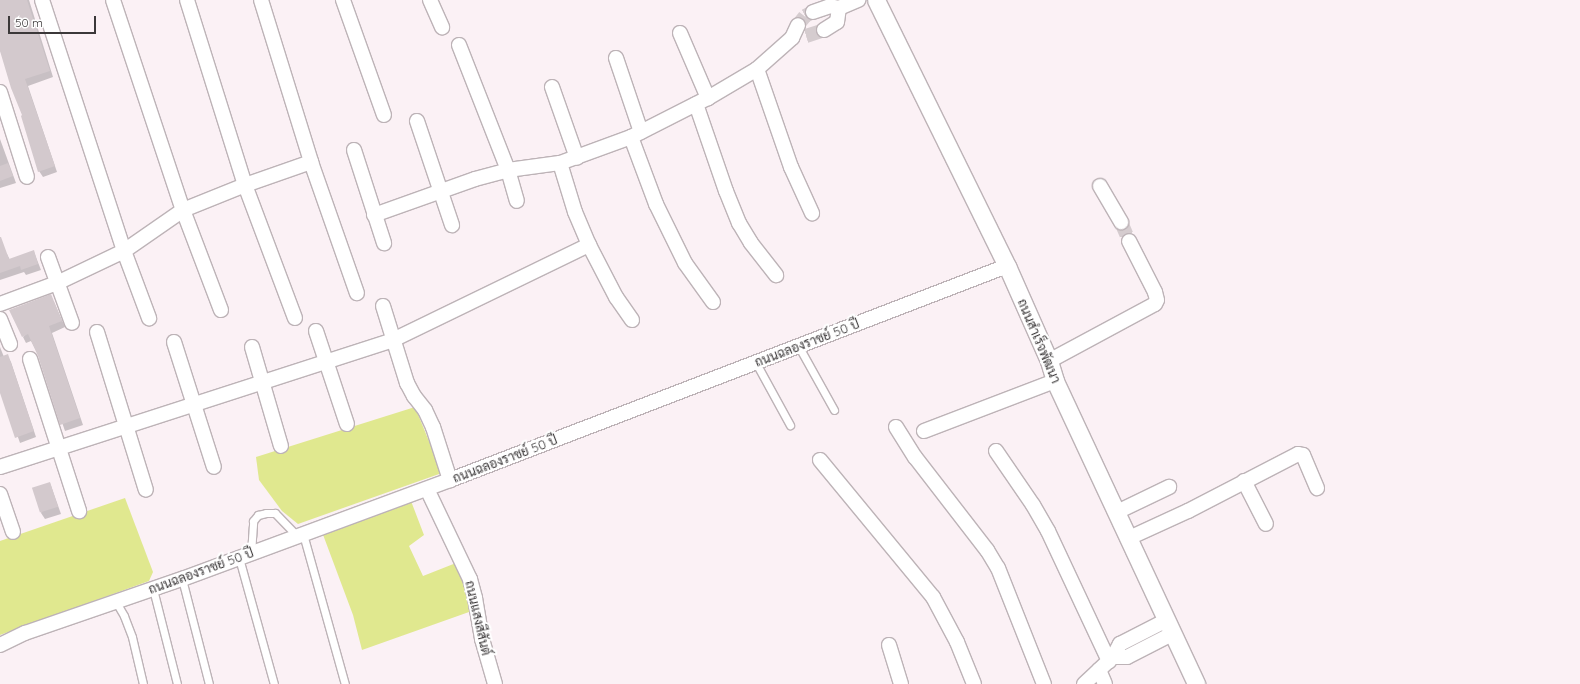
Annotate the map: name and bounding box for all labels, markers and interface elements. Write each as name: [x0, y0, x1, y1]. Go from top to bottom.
scale bar: [10, 8, 98, 34]
text: 50 m: [15, 15, 43, 30]
street label: ถนนสำเร็จพัฒนา: [1014, 296, 1064, 386]
street label: ถนนฉลองราชย์ 50 ปี: [752, 316, 862, 370]
street label: ถนนฉลองราชย์ 50 ปี: [450, 432, 560, 486]
street label: ถนนฉลองราชย์ 50 ปี: [146, 545, 256, 597]
street label: ถนนแสงสีสันต์: [462, 579, 494, 657]

